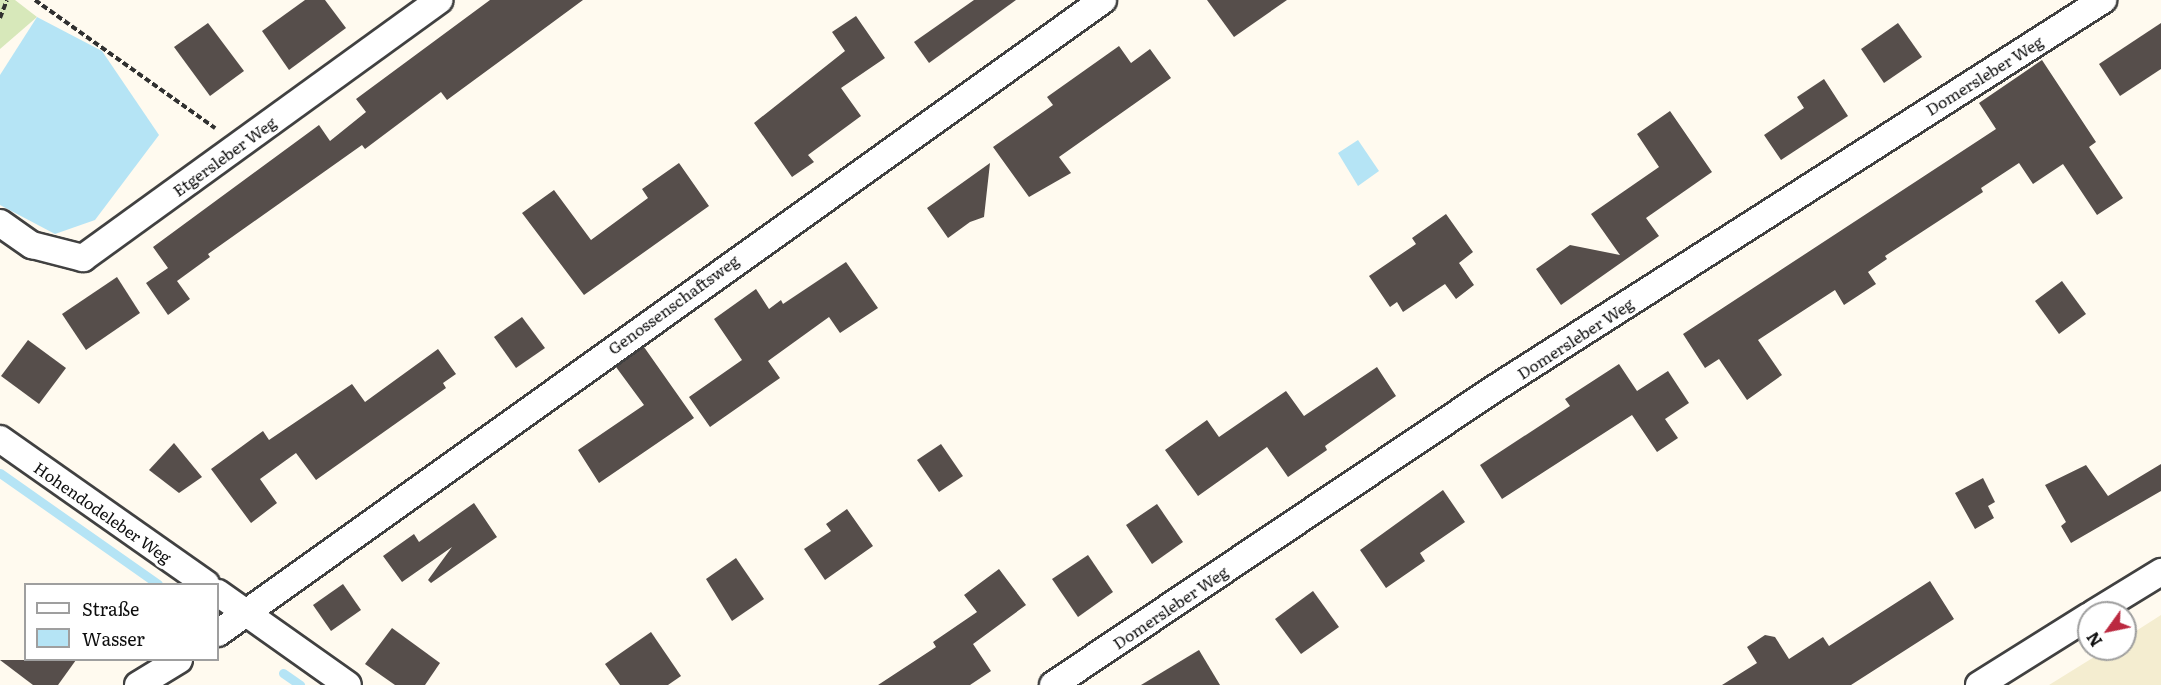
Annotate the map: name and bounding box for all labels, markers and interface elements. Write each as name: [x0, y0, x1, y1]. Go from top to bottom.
street label: Domersleber Weg: [1922, 31, 2046, 119]
street label: Etgersleber Weg: [169, 112, 279, 200]
street label: Genossenschaftsweg: [604, 250, 742, 358]
street label: Domersleber Weg: [1513, 293, 1637, 383]
street label: Hohendodeleber Weg: [31, 457, 175, 567]
street label: Domersleber Weg: [1109, 561, 1231, 653]
legend: [24, 583, 219, 661]
text: Straße: [82, 595, 139, 622]
north arrow: [2077, 601, 2137, 661]
text: Wasser: [82, 625, 145, 652]
text: N: [2080, 628, 2107, 652]

